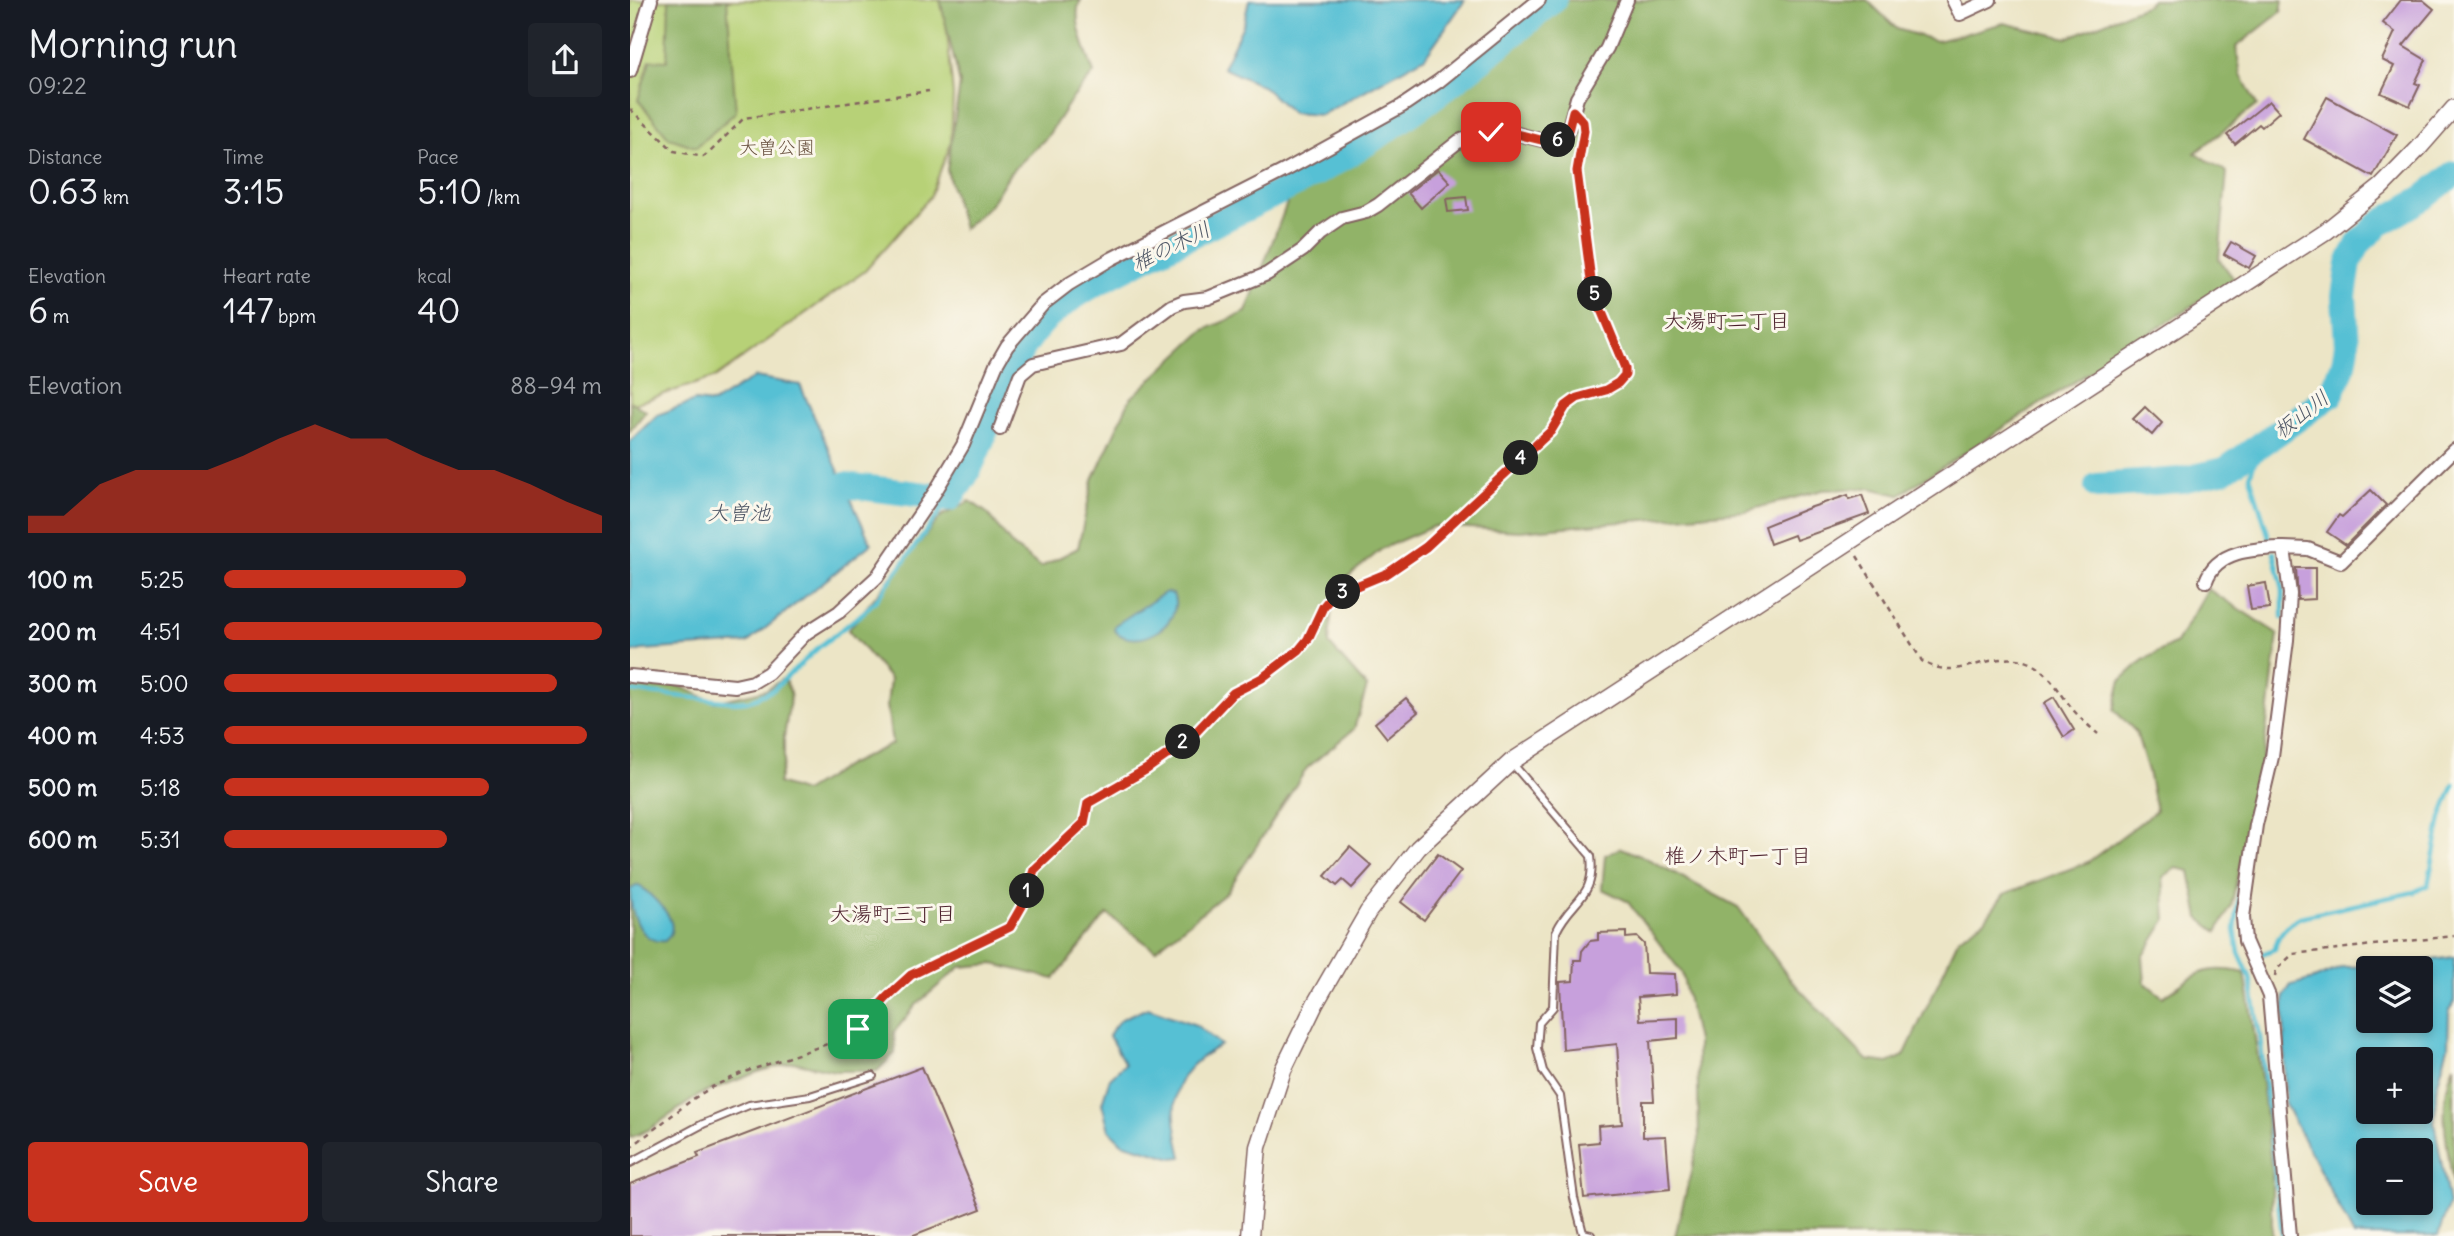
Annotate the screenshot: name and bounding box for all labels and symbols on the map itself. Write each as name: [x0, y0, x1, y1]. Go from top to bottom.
pin: [1461, 102, 1521, 162]
pin: 6: [1541, 122, 1576, 158]
park label: 大曽公園: [739, 135, 815, 159]
water label: 椎の木川: [1127, 215, 1215, 277]
pin: 5: [1578, 276, 1612, 312]
district label: 大湯町二丁目: [1664, 307, 1790, 334]
water label: 板山川: [2268, 384, 2334, 444]
pin: 4: [1504, 440, 1538, 476]
water label: 大曽池: [708, 499, 771, 526]
pin: 3: [1326, 574, 1360, 610]
pin: 2: [1166, 724, 1200, 760]
district label: 椎ノ木町一丁目: [1665, 842, 1812, 869]
pin: 1: [1010, 874, 1044, 908]
district label: 大湯町三丁目: [830, 900, 956, 927]
pin: [828, 999, 888, 1059]

